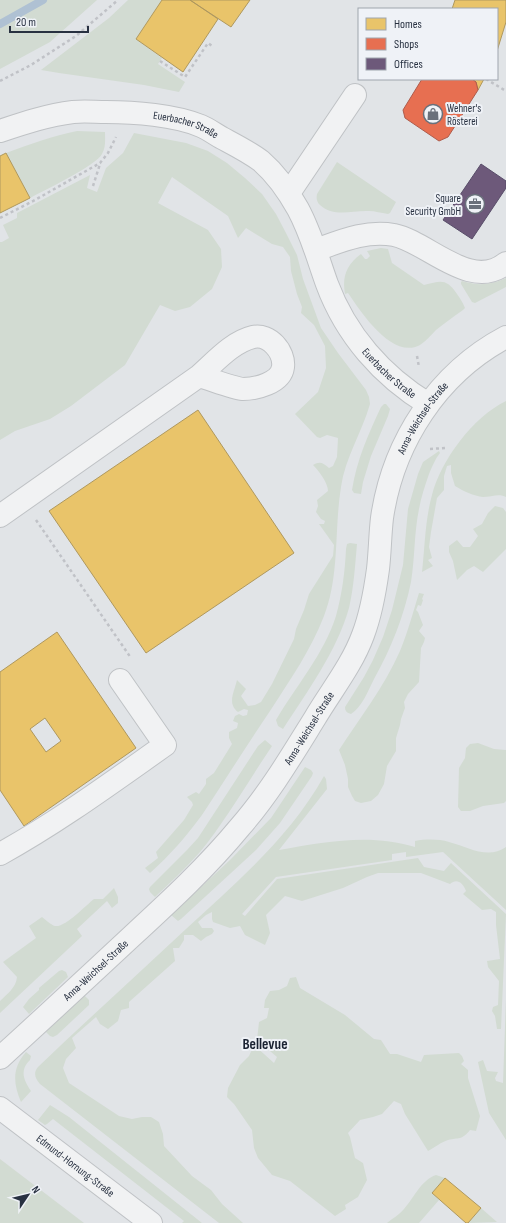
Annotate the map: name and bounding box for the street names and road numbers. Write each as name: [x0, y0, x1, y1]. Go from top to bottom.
street label: Euerbacher Straße: [152, 109, 221, 141]
street label: Euerbacher Straße: [359, 346, 418, 401]
street label: Anna-Weichsel-Straße: [394, 379, 451, 457]
street label: Anna-Weichsel-Straße: [281, 689, 337, 768]
street label: Anna-Weichsel-Straße: [60, 937, 131, 1004]
street label: Edmund-Hornung-Straße: [34, 1132, 117, 1200]

